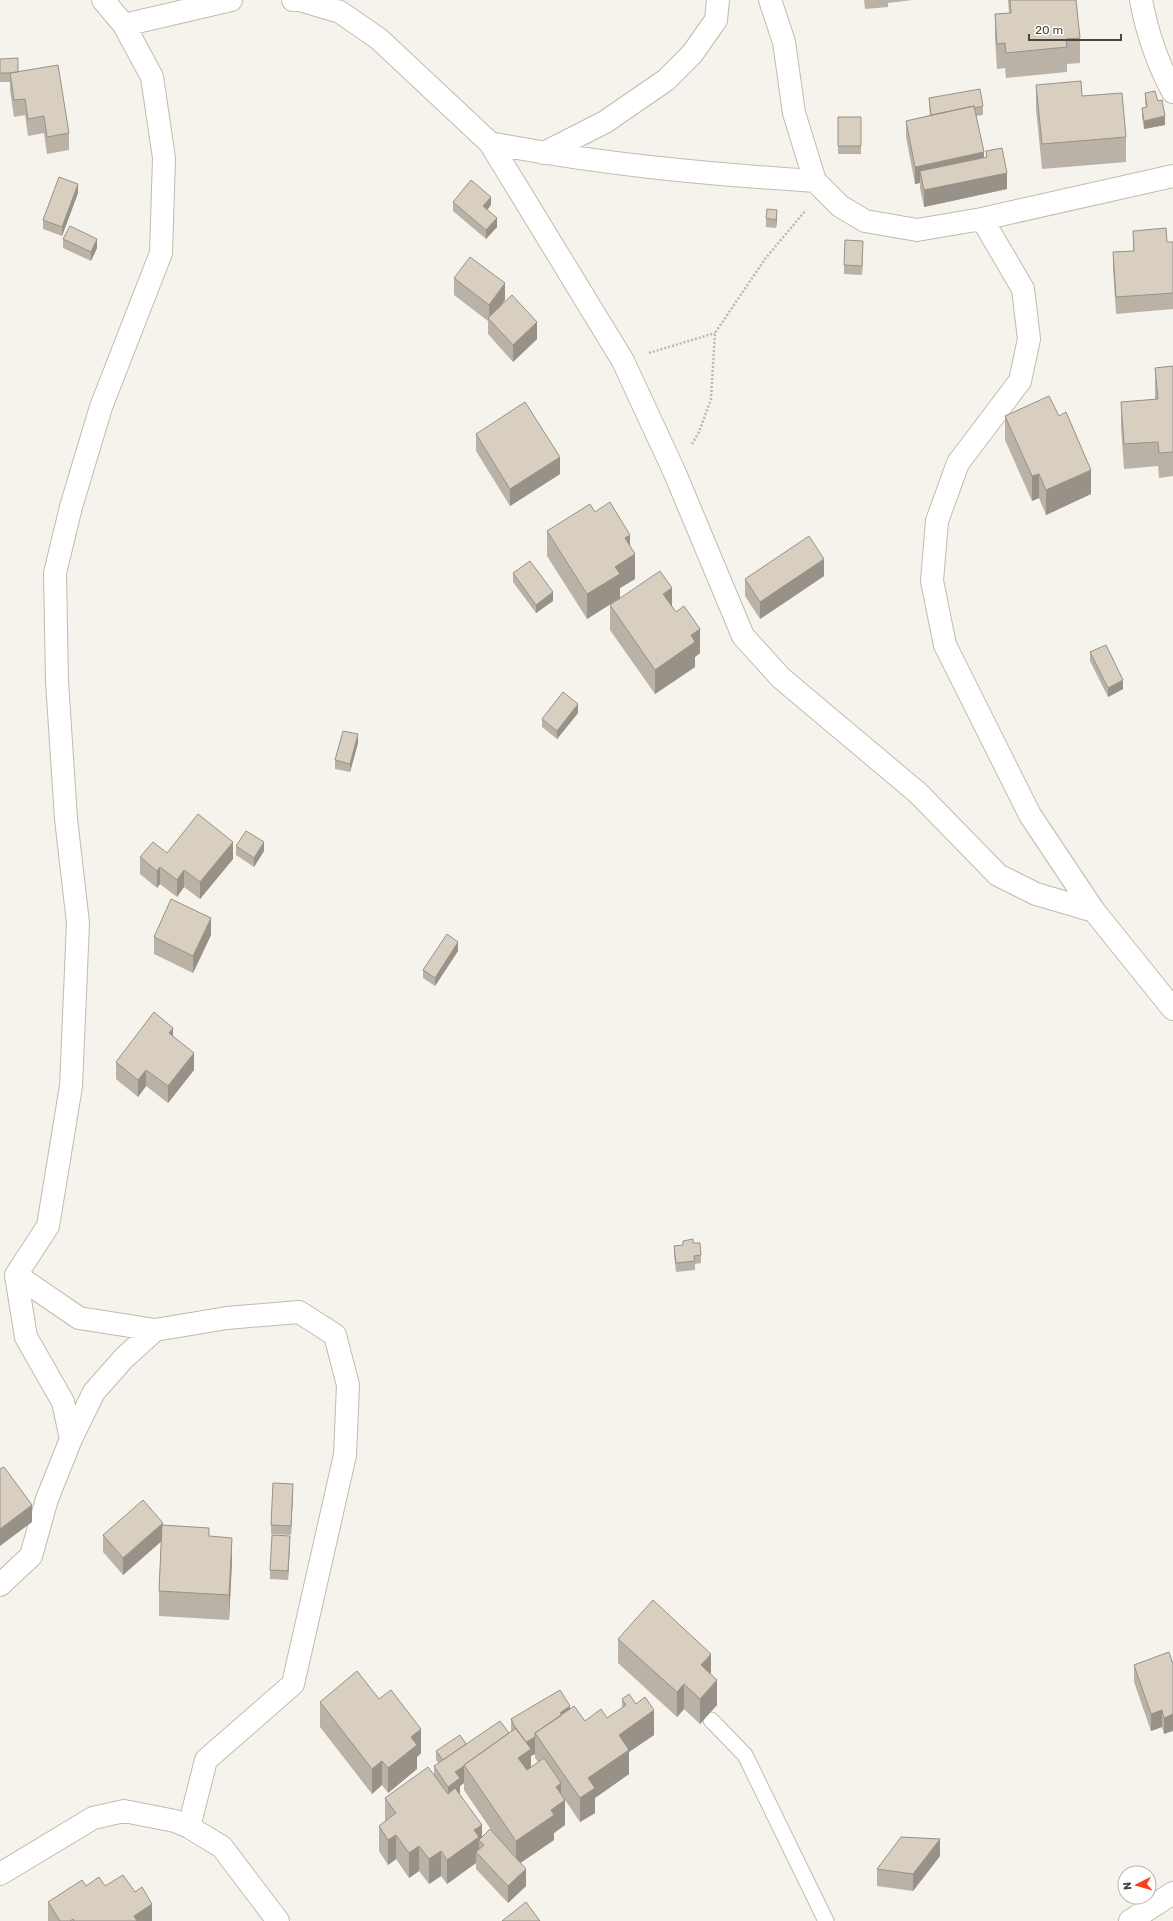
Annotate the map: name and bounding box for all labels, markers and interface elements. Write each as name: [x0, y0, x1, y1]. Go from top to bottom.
scale bar: [1029, 16, 1121, 42]
text: 20 m: [1035, 23, 1063, 37]
north arrow: [1117, 1865, 1157, 1905]
text: N: [1121, 1881, 1134, 1891]

